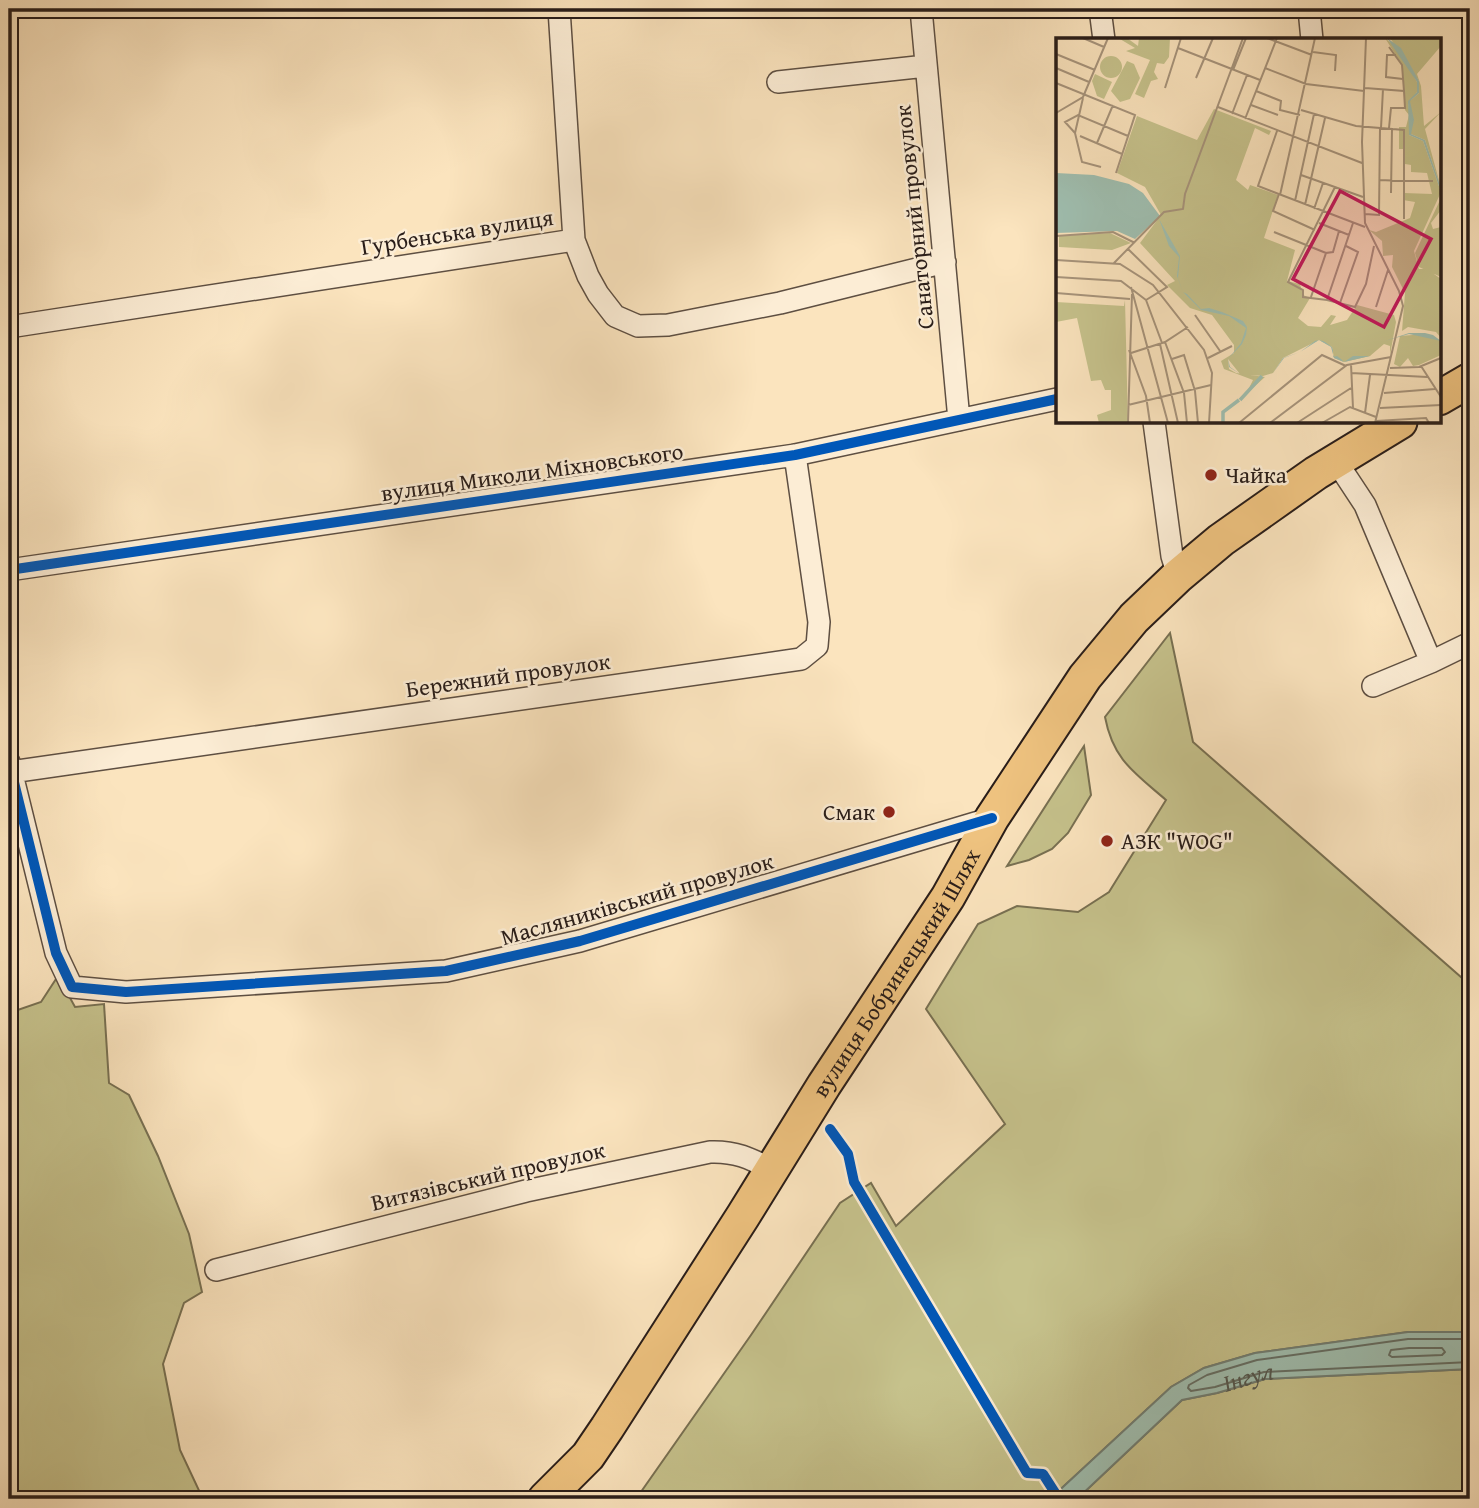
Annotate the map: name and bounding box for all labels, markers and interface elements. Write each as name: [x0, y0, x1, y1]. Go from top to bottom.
inset map: [1056, 38, 1440, 424]
street label: Санаторний провулок: [885, 103, 942, 331]
street label: Гурбенська вулиця: [358, 200, 556, 263]
street label: вулиця Миколи Міхновського: [379, 434, 685, 509]
place label: Чайка: [1225, 458, 1287, 491]
marker: Чайка: [1203, 467, 1219, 483]
street label: Бережний провулок: [404, 644, 612, 705]
place label: Смак: [823, 795, 875, 828]
marker: Смак: [881, 804, 897, 820]
place label: АЗК "WOG": [1121, 824, 1233, 857]
marker: АЗК "WOG": [1099, 833, 1115, 849]
street label: вулиця Бобринецький Шлях: [804, 842, 988, 1103]
street label: Масляниківський провулок: [497, 844, 777, 953]
street label: Витязівський провулок: [368, 1133, 608, 1218]
water label: Інгул: [1219, 1354, 1275, 1401]

